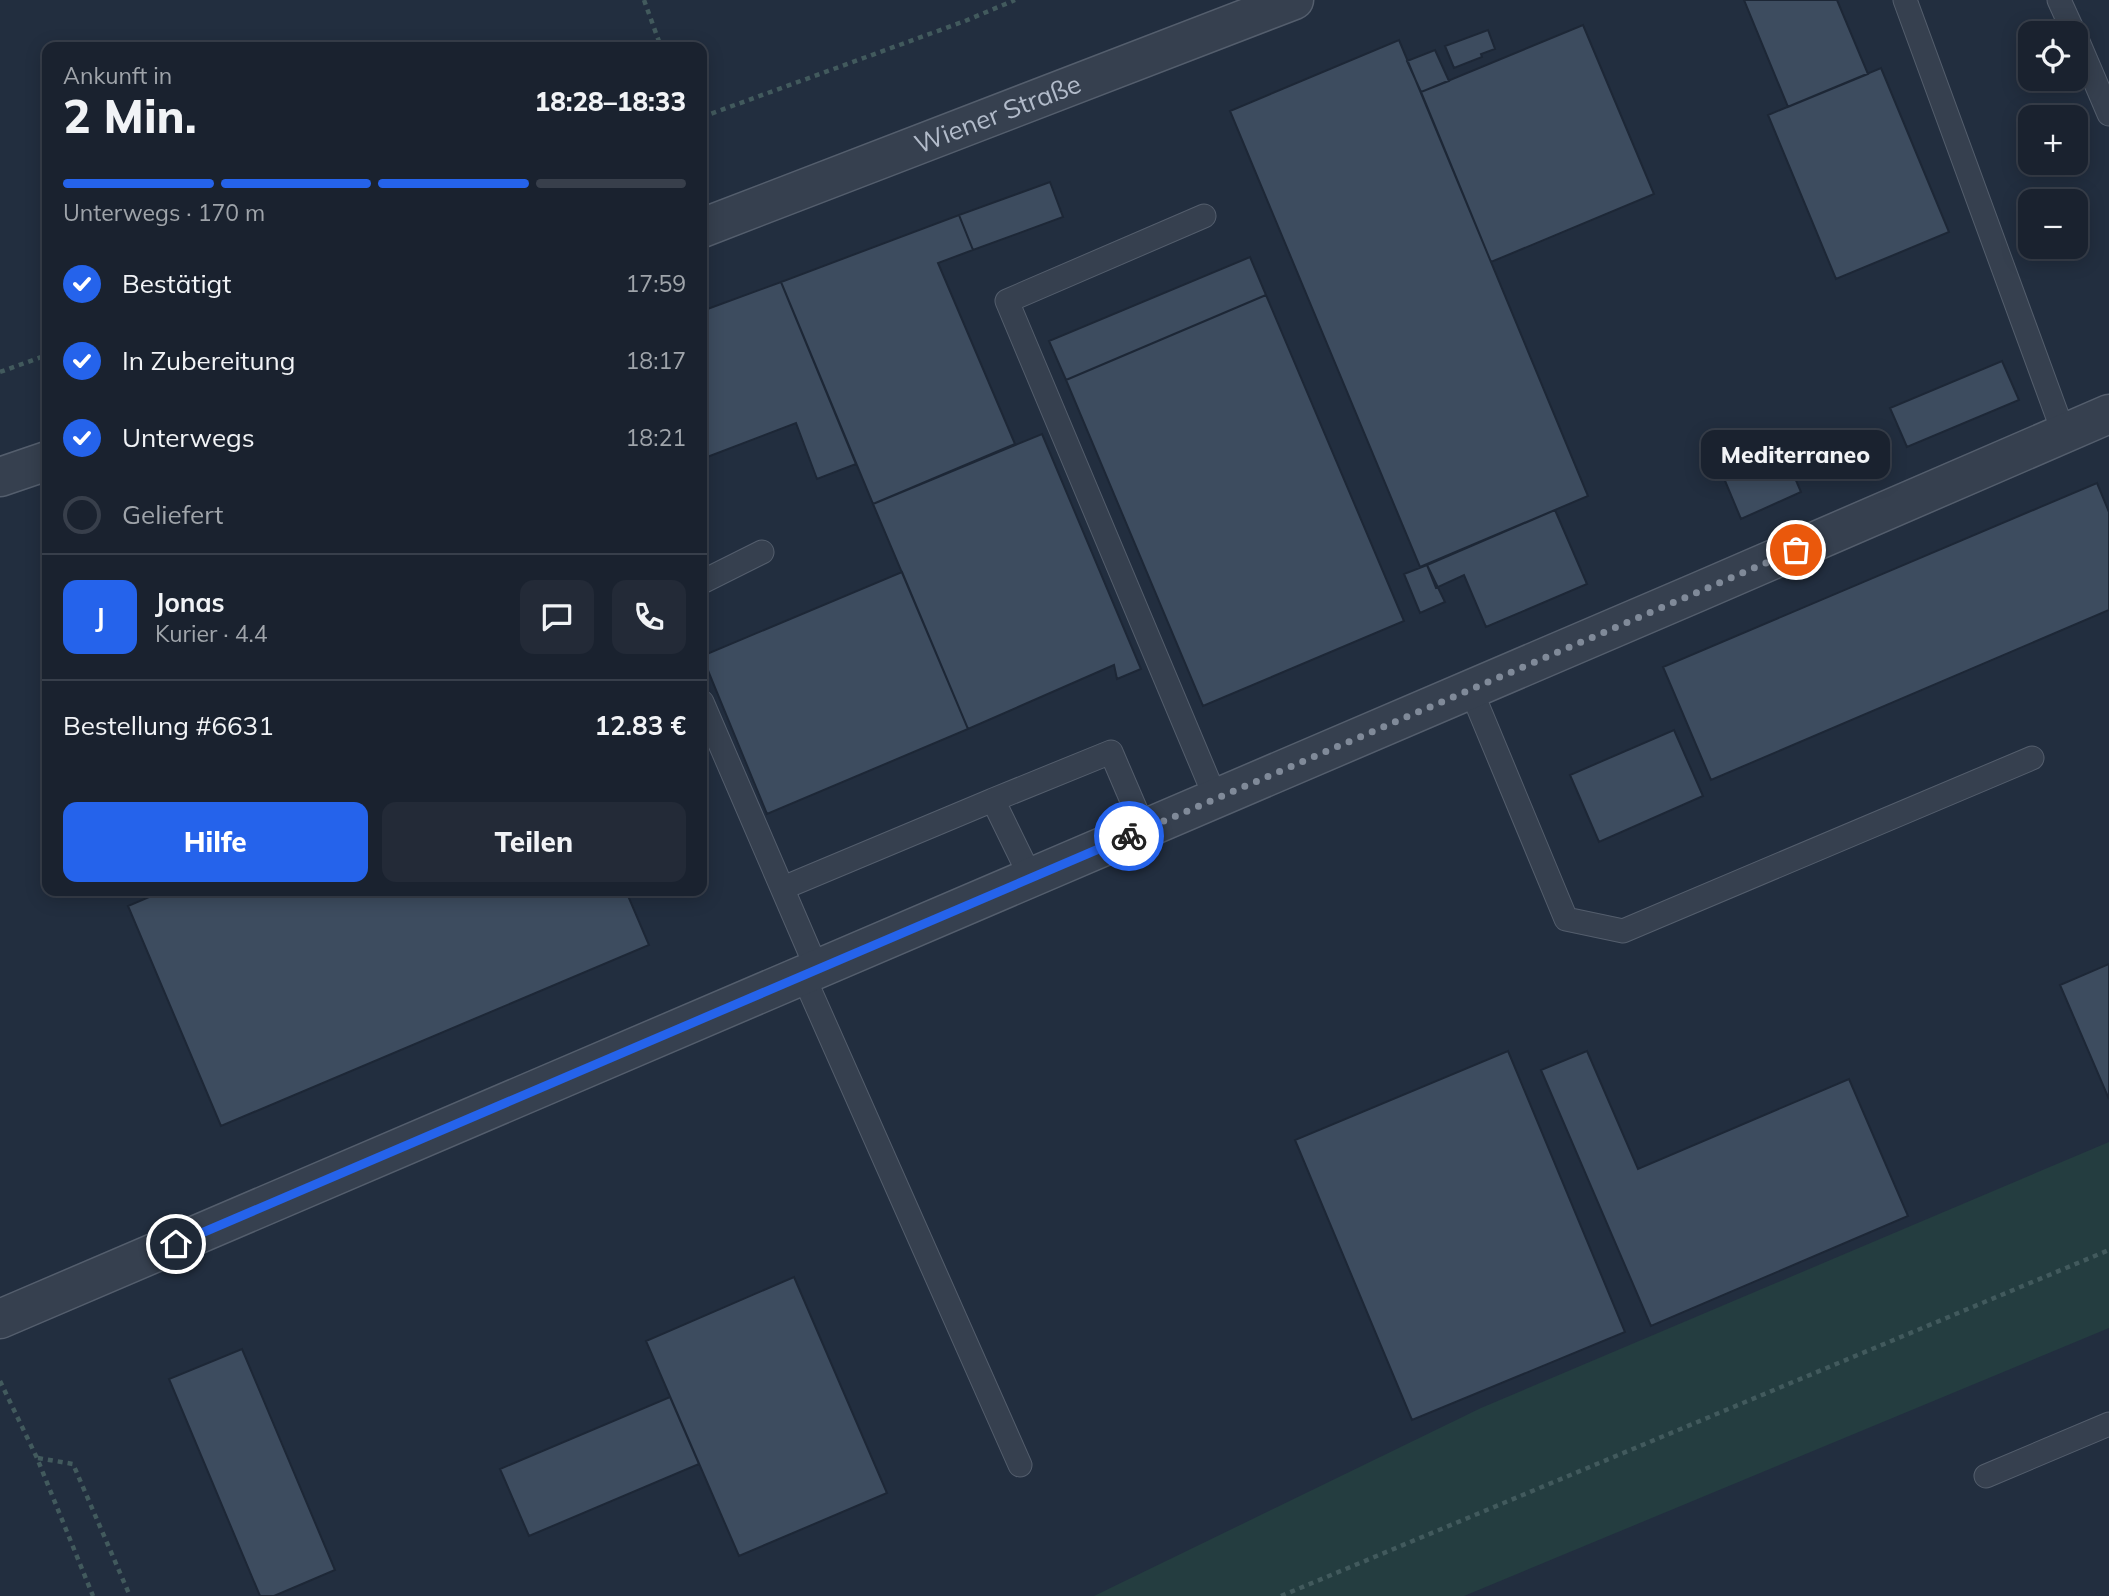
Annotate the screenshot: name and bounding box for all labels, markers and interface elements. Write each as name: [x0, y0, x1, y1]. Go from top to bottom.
map controls: [2018, 21, 2088, 259]
button: locate: [2018, 21, 2088, 91]
text: Ankunft in: [63, 61, 172, 90]
street label: Wiener Straße: [910, 67, 1086, 161]
text: 18:28–18:33: [535, 85, 686, 118]
text: 2 Min.: [63, 87, 197, 145]
button: +: [2018, 105, 2088, 175]
button: −: [2018, 189, 2088, 259]
text: Unterwegs · 170 m: [63, 198, 265, 227]
icon: check: [63, 265, 101, 303]
text: Bestätigt: [122, 267, 231, 300]
text: 17:59: [626, 269, 686, 298]
icon: check: [63, 342, 101, 380]
text: In Zubereitung: [122, 344, 295, 377]
text: 18:17: [626, 346, 686, 375]
icon: check: [63, 419, 101, 457]
text: Unterwegs: [122, 421, 255, 454]
text: 18:21: [626, 423, 686, 452]
callout: Mediterraneo: [1702, 431, 1890, 480]
text: Mediterraneo: [1721, 440, 1870, 469]
text: Geliefert: [122, 498, 223, 531]
pin: [1766, 520, 1826, 580]
icon: bag: [1777, 531, 1815, 569]
button: chat: [520, 580, 594, 654]
button: phone: [612, 580, 686, 654]
text: Jonas: [155, 586, 225, 619]
text: J: [95, 601, 105, 634]
text: Kurier · 4.4: [155, 619, 267, 648]
text: Bestellung #6631: [63, 709, 274, 742]
text: 12.83 €: [594, 709, 686, 742]
courier: [1094, 801, 1164, 871]
button: Hilfe: [63, 802, 368, 882]
button: Teilen: [382, 802, 686, 882]
icon: bike: [1110, 817, 1148, 855]
pin: [146, 1214, 206, 1274]
icon: home: [157, 1225, 195, 1263]

